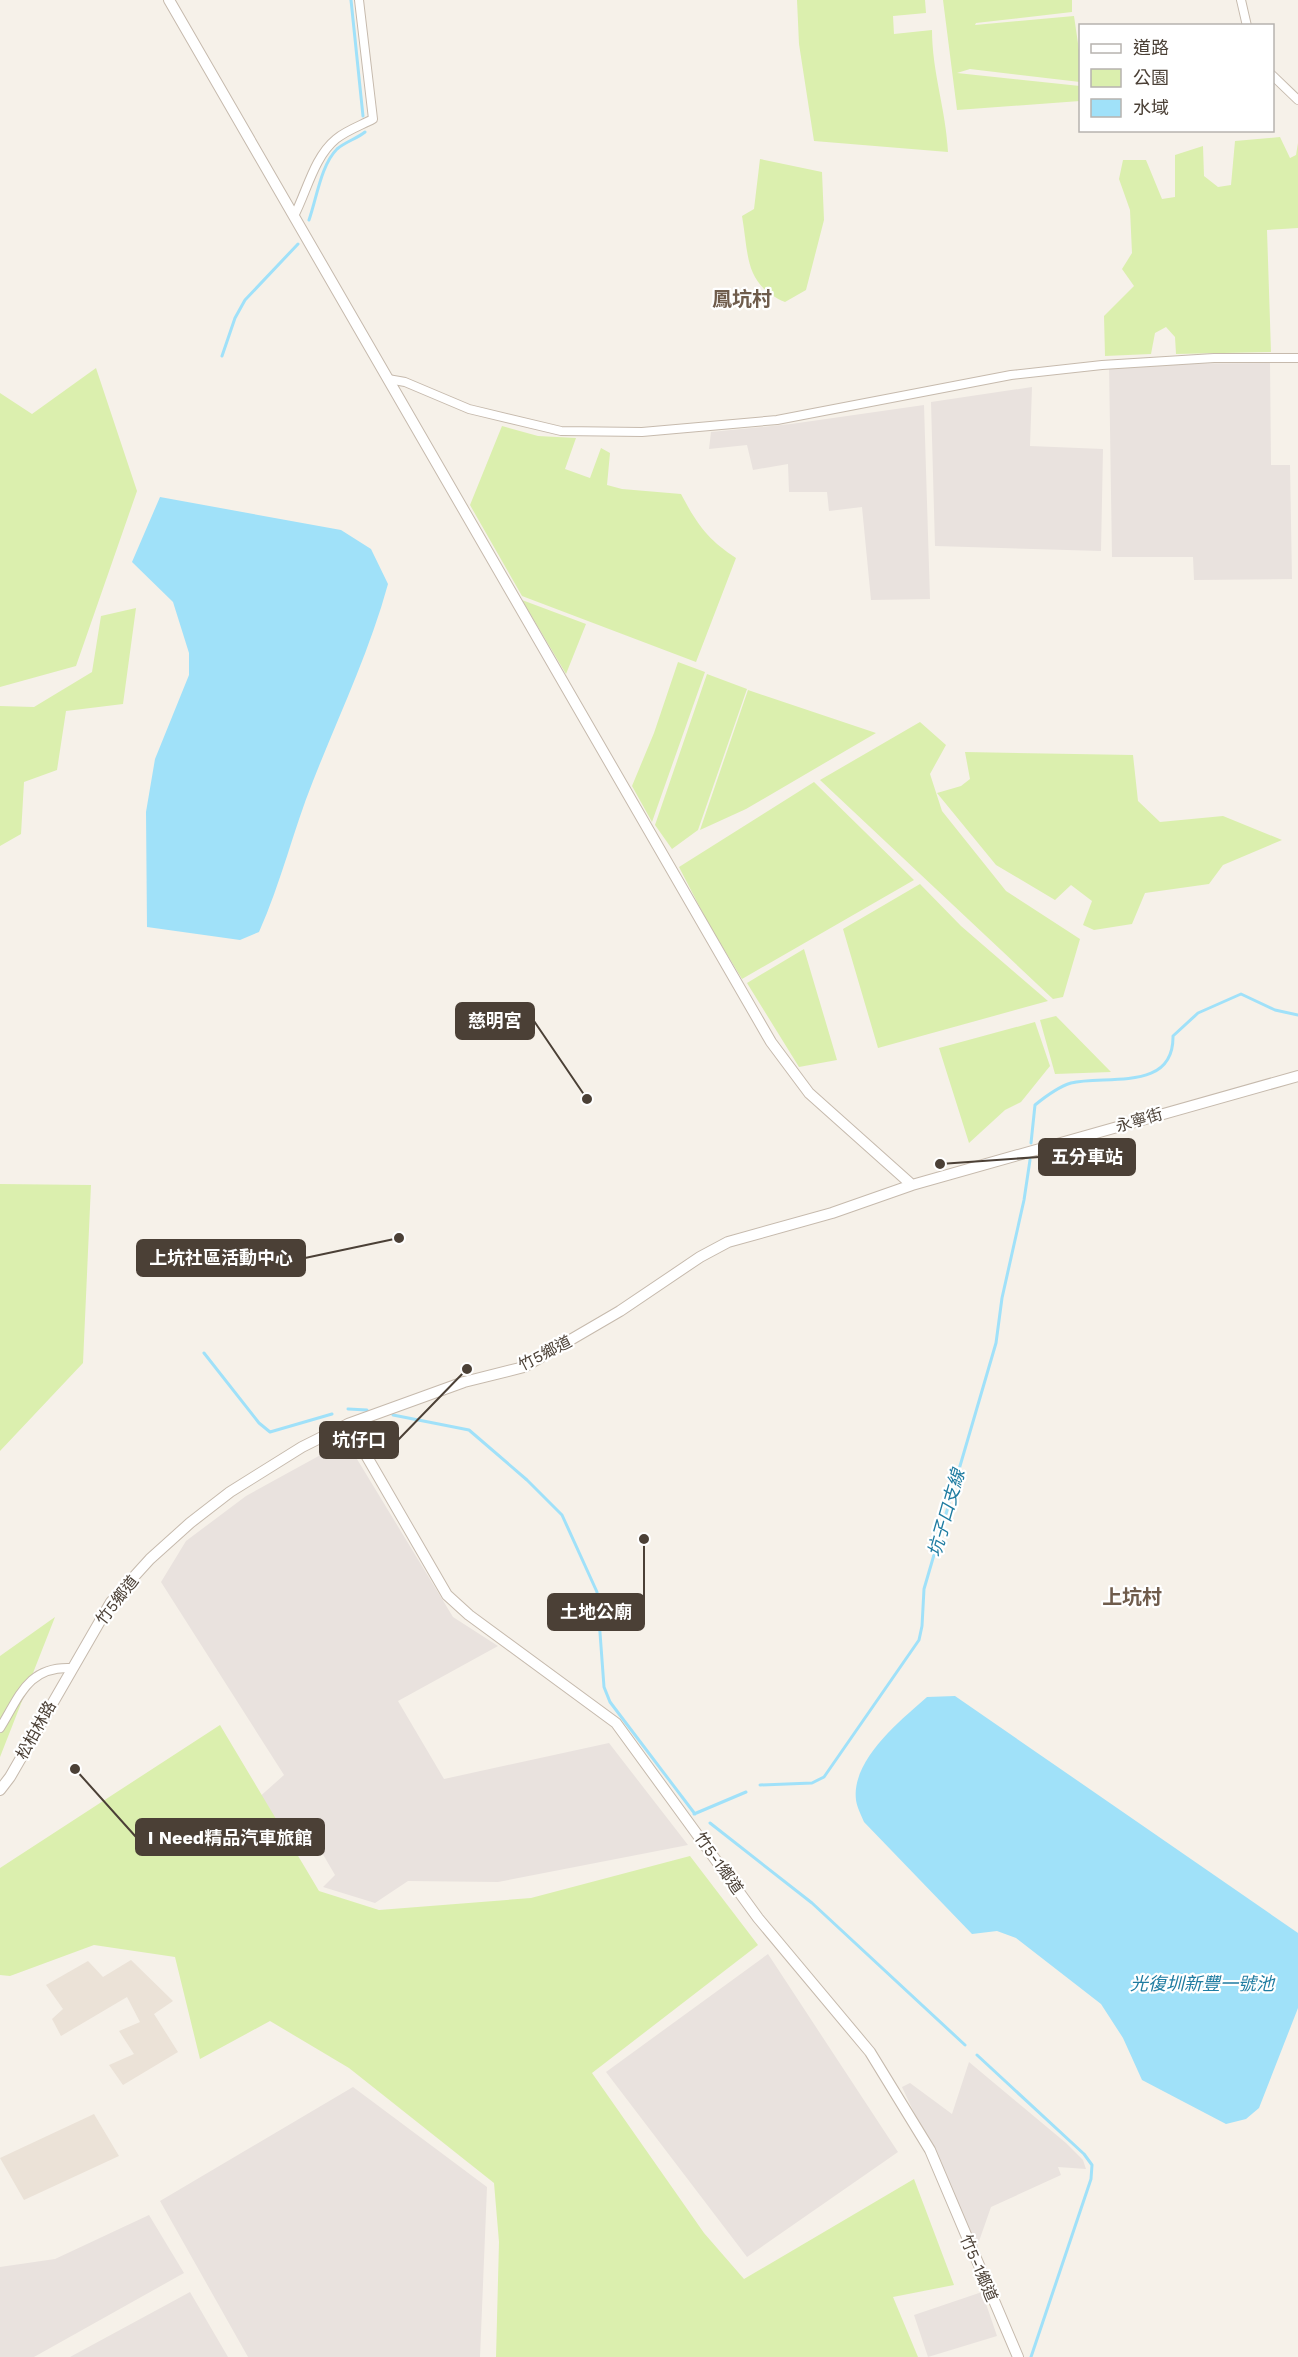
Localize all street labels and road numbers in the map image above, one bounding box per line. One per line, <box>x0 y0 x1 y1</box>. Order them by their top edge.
street label: 永寧街 <box>1113 1104 1165 1136</box>
street label: 竹5鄉道 <box>515 1332 575 1374</box>
street label: 竹5鄉道 <box>92 1572 142 1628</box>
street label: 松柏林路 <box>12 1697 60 1763</box>
street label: 竹5-1鄉道 <box>691 1828 747 1898</box>
street label: 竹5-1鄉道 <box>956 2232 1002 2304</box>

